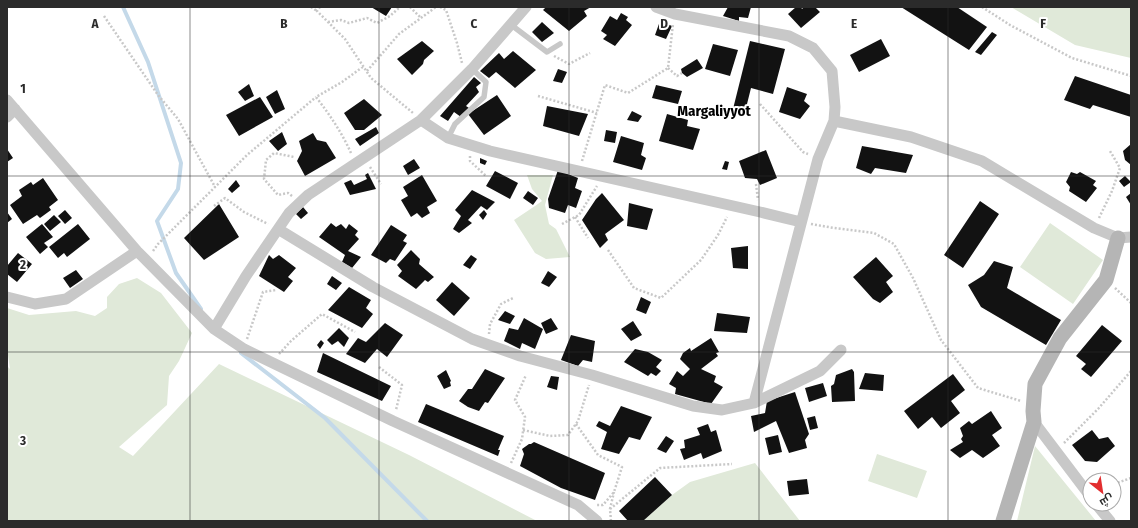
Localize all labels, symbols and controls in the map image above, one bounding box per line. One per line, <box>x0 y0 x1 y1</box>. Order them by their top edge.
text: A <box>90 16 99 31</box>
text: B <box>280 16 288 31</box>
text: C <box>471 16 478 31</box>
text: D <box>660 16 668 31</box>
text: E <box>851 16 857 31</box>
text: F <box>1040 16 1046 31</box>
text: 1 <box>20 81 26 96</box>
district label: Margaliyyot <box>677 102 751 120</box>
text: 2 <box>19 257 26 272</box>
text: 3 <box>19 433 26 448</box>
north arrow <box>1082 472 1122 512</box>
text: ش <box>1097 491 1116 509</box>

